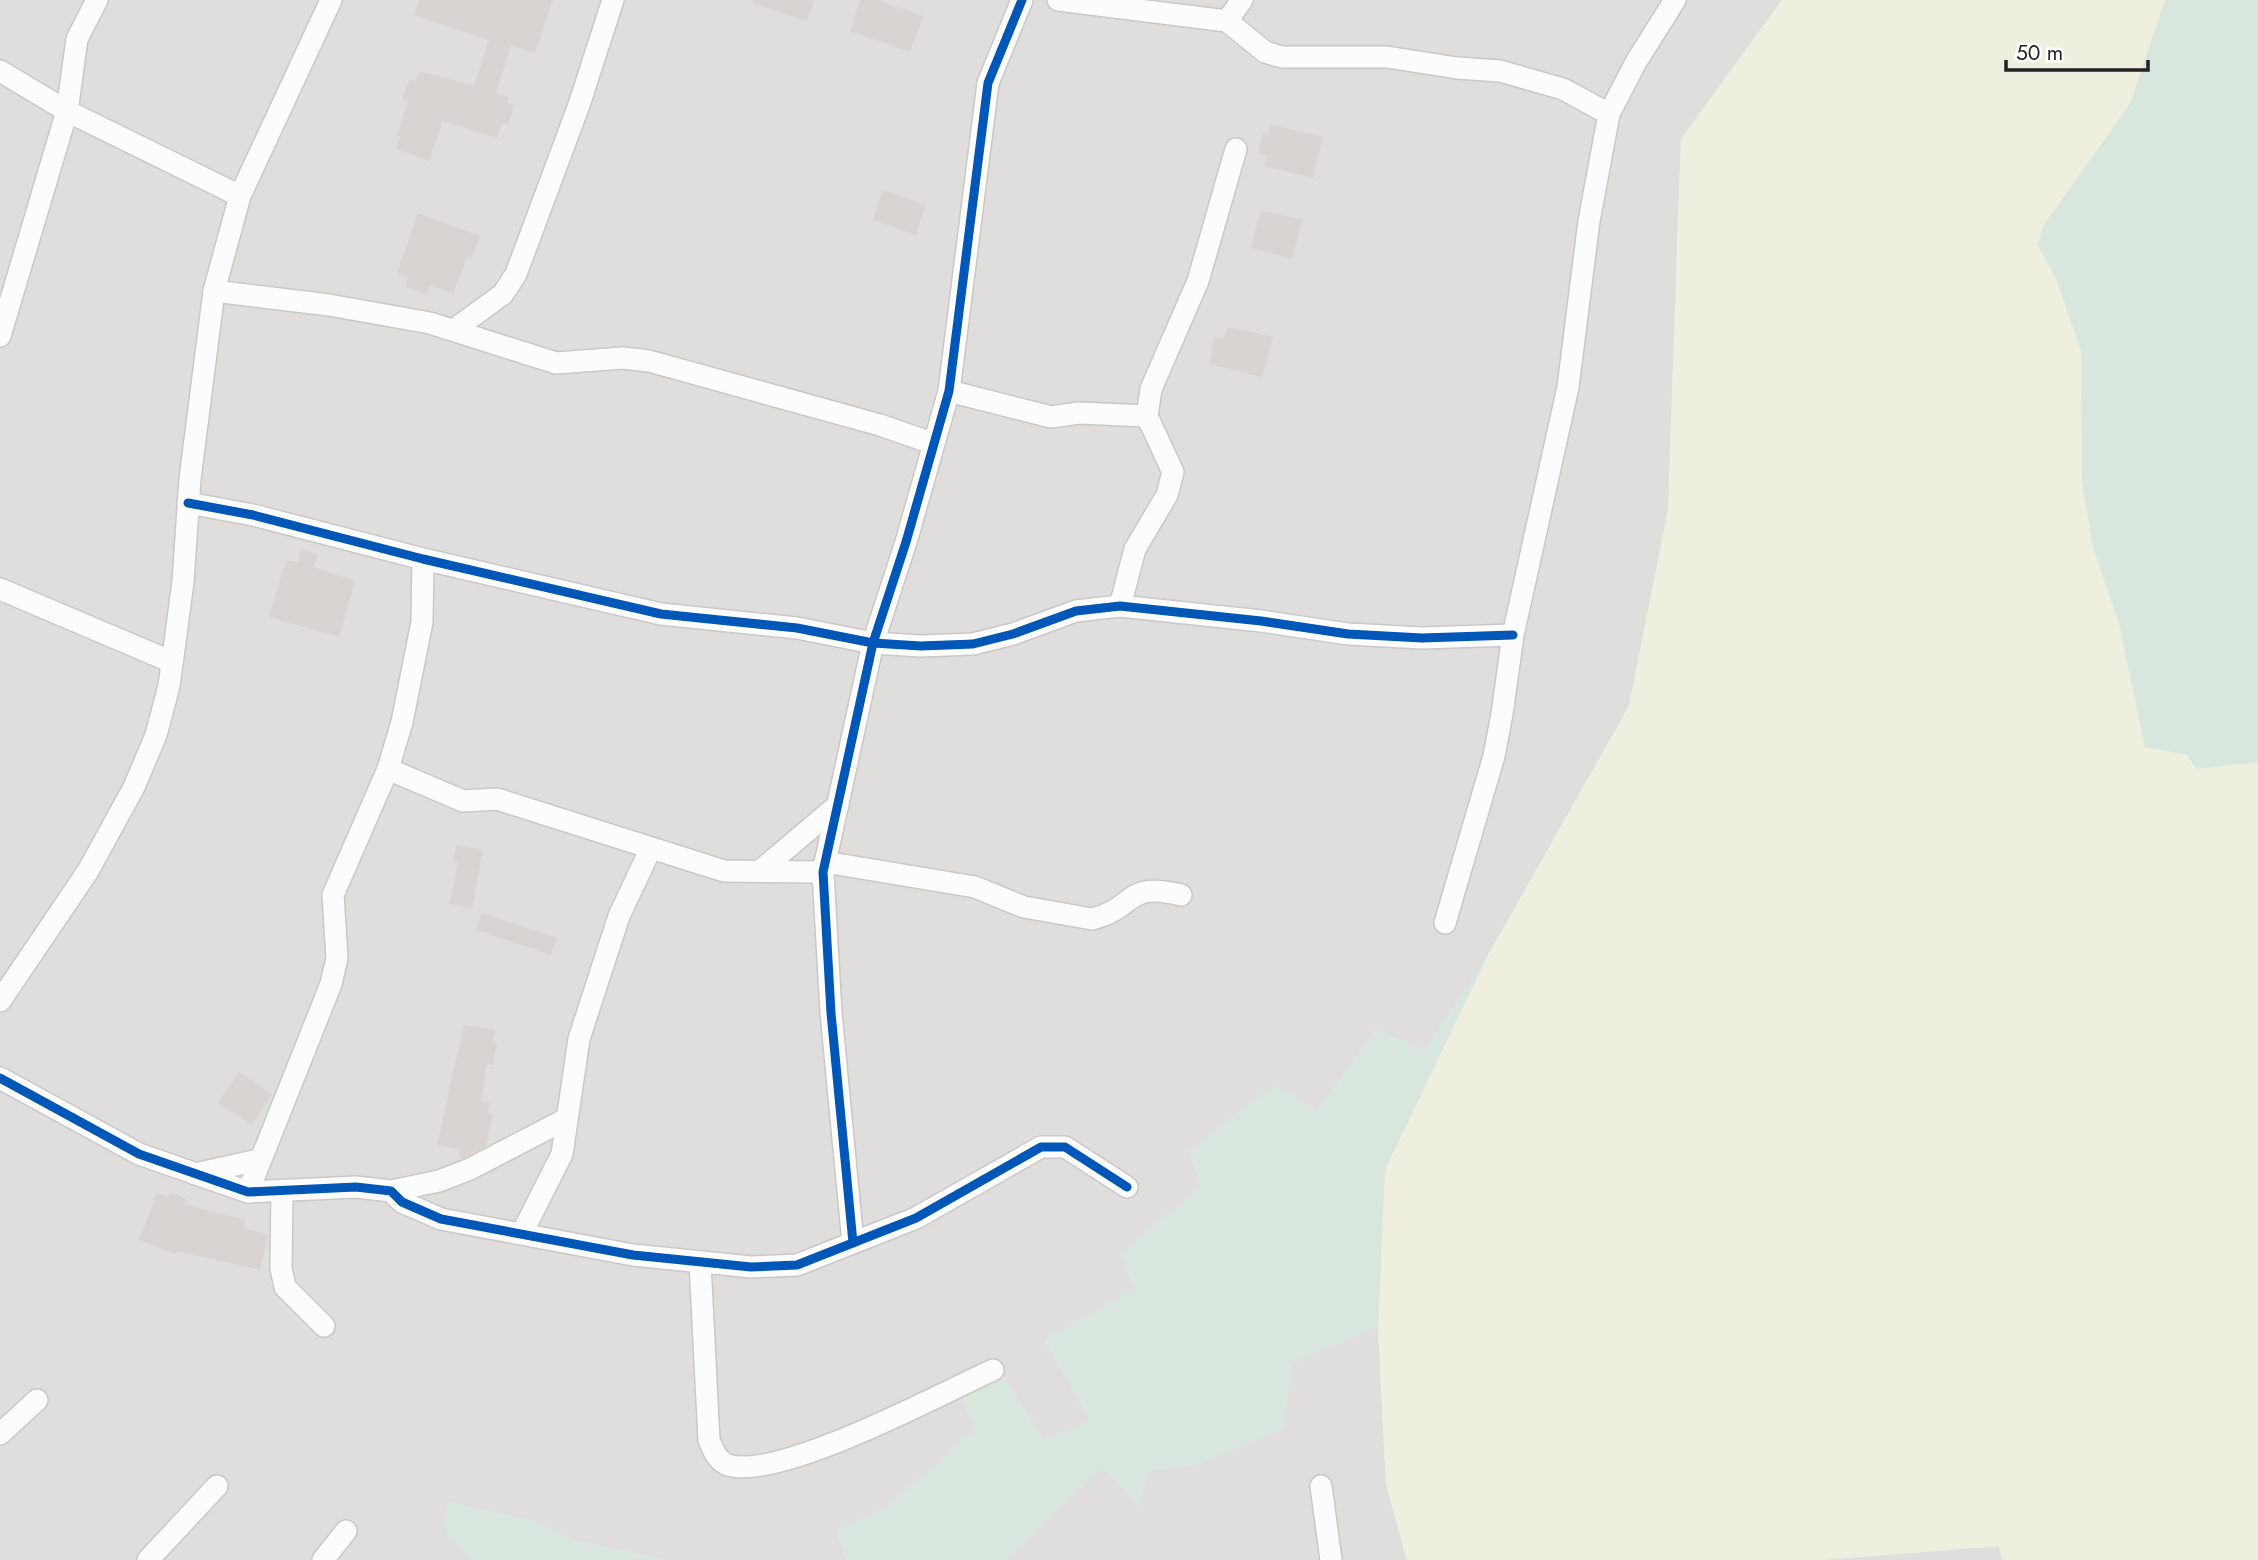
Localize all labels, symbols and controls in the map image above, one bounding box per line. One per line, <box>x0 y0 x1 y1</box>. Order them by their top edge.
scale bar <box>2006 28 2148 72</box>
text: 50 m <box>2016 38 2063 68</box>

